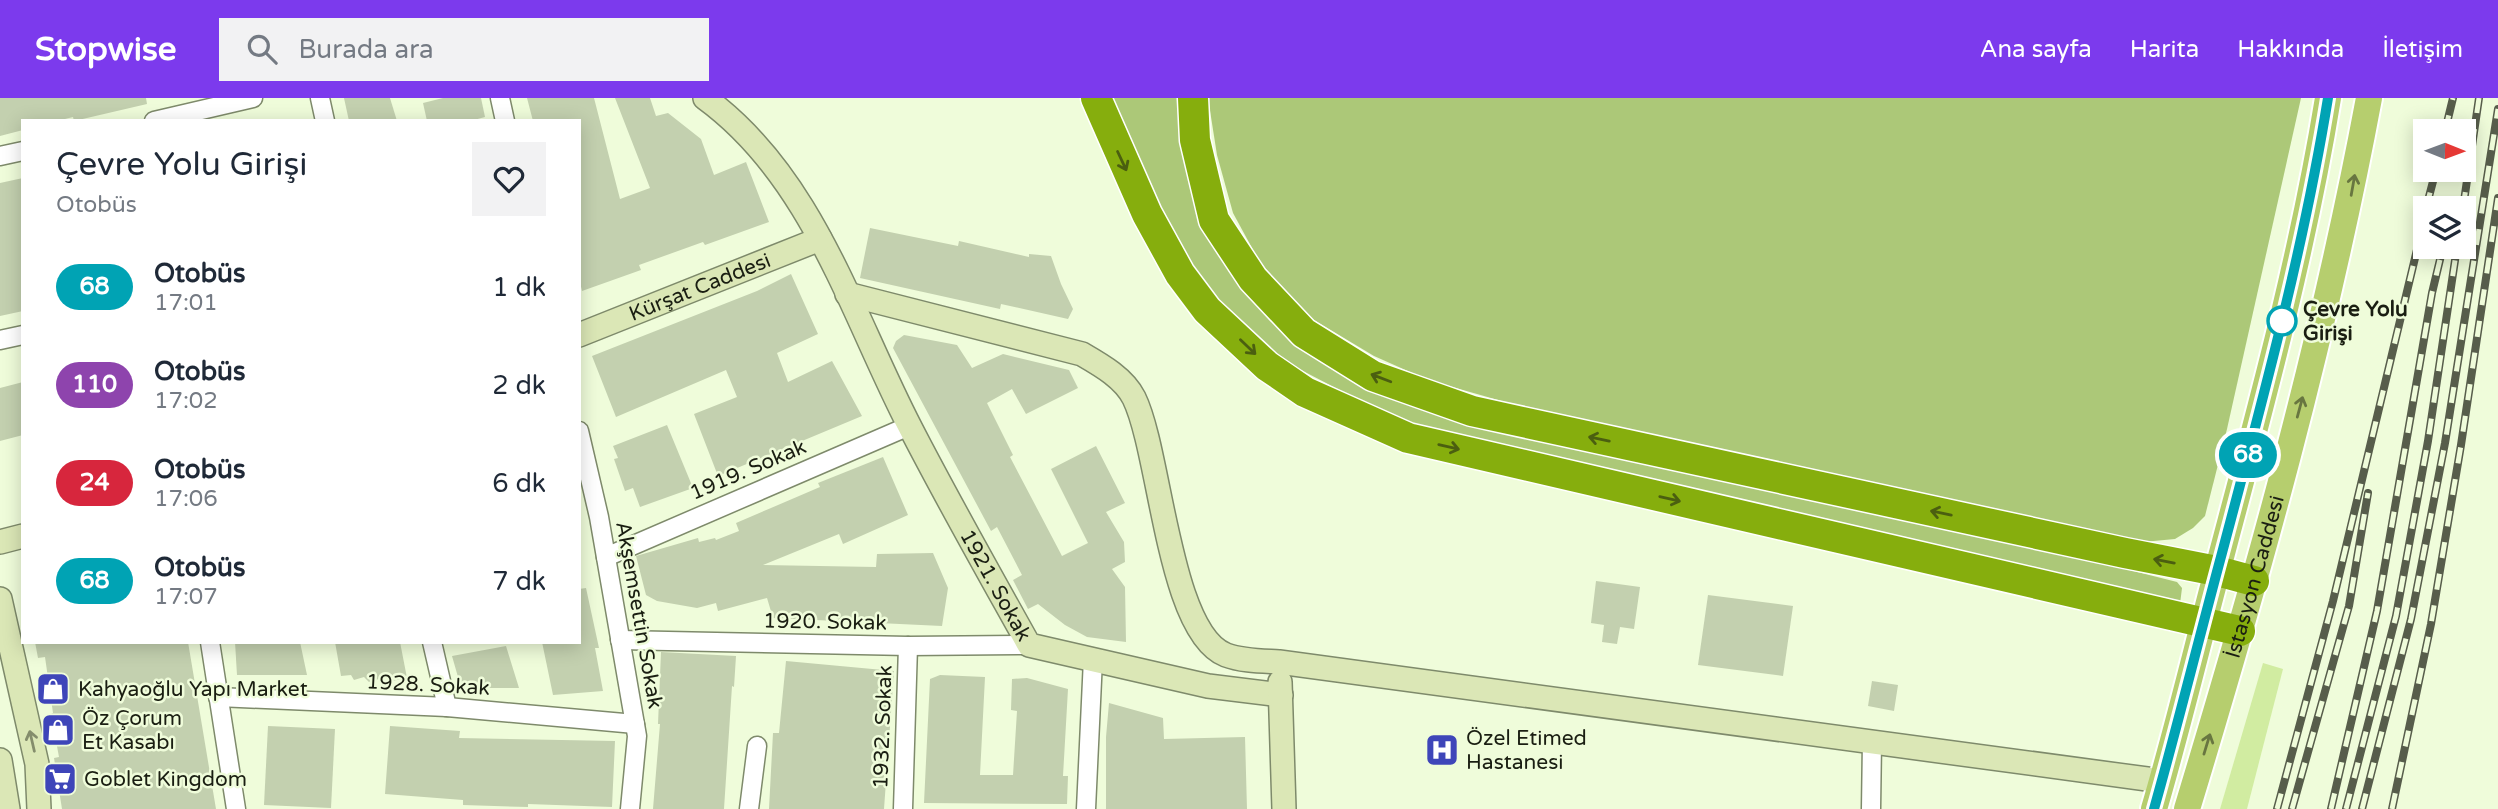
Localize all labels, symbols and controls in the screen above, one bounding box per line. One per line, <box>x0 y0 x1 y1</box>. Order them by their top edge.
search box <box>219 18 709 81</box>
text: Stopwise <box>35 30 177 69</box>
icon: search <box>243 30 281 68</box>
text: Burada ara <box>299 34 434 65</box>
text: Ana sayfa <box>1980 35 2092 64</box>
text: Harita <box>2130 35 2199 64</box>
text: Hakkında <box>2237 35 2344 64</box>
text: İletişim <box>2382 35 2463 64</box>
north arrow <box>2413 119 2476 182</box>
map controls <box>2413 119 2476 259</box>
button: heart <box>472 142 546 216</box>
text: Çevre Yolu Girişi <box>56 145 308 184</box>
one-way arrow <box>1116 150 1129 171</box>
one-way arrow <box>2346 174 2360 197</box>
text: Otobüs <box>56 191 137 219</box>
button: layers <box>2413 196 2476 259</box>
street label: Kürşat Caddesi <box>625 247 774 326</box>
text: Otobüs <box>154 258 245 289</box>
text: 68 <box>79 272 110 301</box>
text: 1 dk <box>492 272 546 303</box>
text: 17:01 <box>154 289 218 317</box>
place label: Çevre Yolu Girişi <box>2303 297 2408 346</box>
marker: Çevre Yolu Girişi <box>2267 306 2297 336</box>
one-way arrow <box>1239 339 1256 356</box>
text: Otobüs <box>154 356 245 387</box>
text: 110 <box>72 370 117 399</box>
text: 2 dk <box>492 370 546 401</box>
one-way arrow <box>1370 371 1392 384</box>
text: 17:02 <box>154 387 218 415</box>
one-way arrow <box>2294 396 2307 418</box>
one-way arrow <box>1588 431 1611 445</box>
line badge: 68 <box>2216 432 2280 478</box>
street label: 1919. Sokak <box>686 434 810 506</box>
text: 68 <box>2233 440 2263 469</box>
one-way arrow <box>1437 441 1460 454</box>
text: Otobüs <box>154 454 245 485</box>
text: 24 <box>79 468 110 497</box>
text: 6 dk <box>492 468 546 499</box>
text: 17:06 <box>154 485 218 513</box>
one-way arrow <box>1658 493 1681 506</box>
street label: İstasyon Caddesi <box>2220 493 2289 661</box>
one-way arrow <box>1931 506 1953 519</box>
street label: Akşemsettin Sokak <box>610 519 668 711</box>
street label: 1921. Sokak <box>955 525 1037 646</box>
text: Otobüs <box>154 552 245 583</box>
one-way arrow <box>2153 553 2176 567</box>
text: 68 <box>79 566 110 595</box>
text: 7 dk <box>492 566 546 597</box>
text: 17:07 <box>154 583 218 611</box>
street label: 1920. Sokak <box>763 608 887 636</box>
street label: 1932. Sokak <box>868 665 898 789</box>
street label: 1928. Sokak <box>366 669 490 701</box>
shop icon: Kahyaoğlu Yapı Market <box>34 670 72 708</box>
place label: Kahyaoğlu Yapı Market <box>78 677 308 702</box>
place label: Öz Çorum Et Kasabı <box>82 706 182 755</box>
shop icon: Öz Çorum Et Kasabı <box>39 711 77 749</box>
place label: Özel Etimed Hastanesi <box>1466 726 1587 775</box>
one-way arrow <box>25 730 38 753</box>
hospital icon: Özel Etimed Hastanesi <box>1423 731 1461 769</box>
one-way arrow <box>2201 733 2214 755</box>
supermarket icon: Goblet Kingdom <box>41 760 79 798</box>
place label: Goblet Kingdom <box>84 767 247 792</box>

